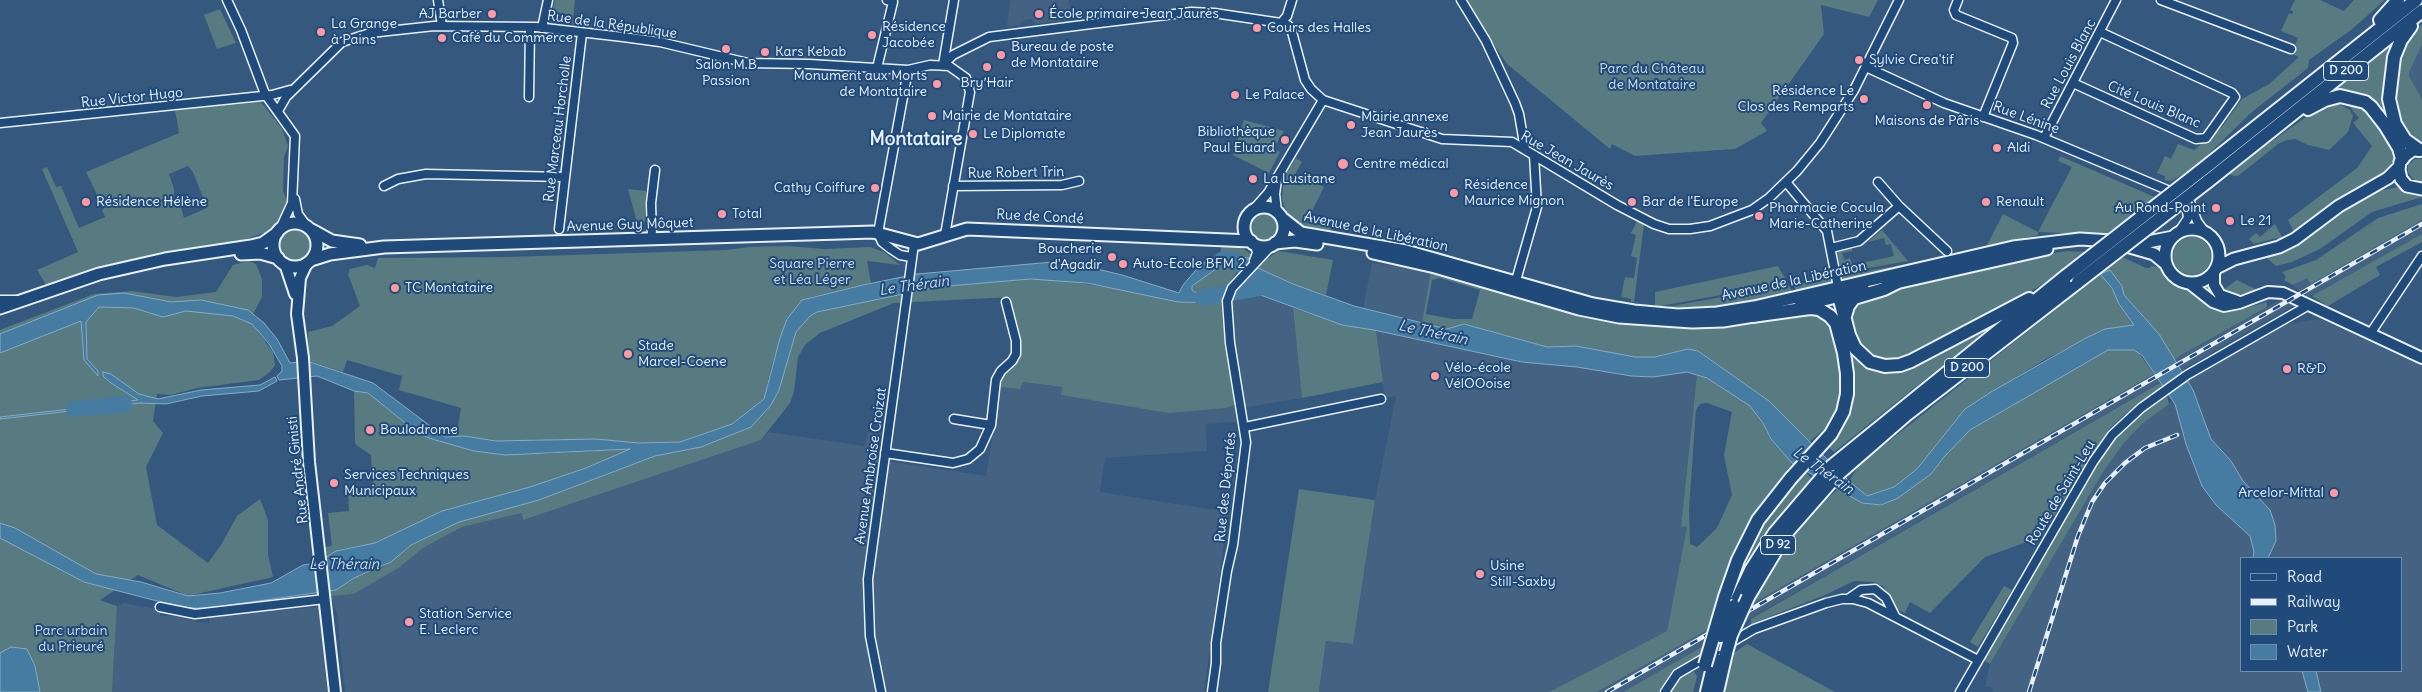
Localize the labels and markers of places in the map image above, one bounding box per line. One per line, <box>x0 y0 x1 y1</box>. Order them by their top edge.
place label: AJ Barber <box>419 6 482 22</box>
place label: École primaire Jean Jaurès <box>1049 6 1219 22</box>
marker: AJ Barber <box>486 8 498 20</box>
marker: École primaire Jean Jaurès <box>1033 8 1045 20</box>
place label: La Grange à Pains <box>331 16 397 48</box>
place label: Résidence Jacobée <box>882 19 946 52</box>
place label: Cours des Halles <box>1267 20 1371 36</box>
marker: Cours des Halles <box>1251 22 1263 34</box>
marker: La Grange à Pains <box>315 26 327 38</box>
marker: Résidence Jacobée <box>866 29 878 41</box>
place label: Café du Commerce <box>452 30 573 46</box>
marker: Café du Commerce <box>436 32 448 44</box>
place label: Bureau de poste de Montataire <box>1011 39 1114 72</box>
marker: Salon M.B Passion <box>720 43 732 55</box>
place label: Kars Kebab <box>775 44 846 60</box>
marker: Kars Kebab <box>759 46 771 58</box>
marker: Bureau de poste de Montataire <box>995 49 1007 61</box>
place label: Sylvie Crea'tif <box>1869 52 1954 68</box>
marker: Sylvie Crea'tif <box>1853 54 1865 66</box>
place label: Salon M.B Passion <box>695 57 757 90</box>
marker: Bry’Hair <box>981 61 993 73</box>
place label: Monument aux Morts de Montataire <box>794 68 927 100</box>
place label: Bry’Hair <box>961 75 1013 91</box>
marker: Monument aux Morts de Montataire <box>931 78 943 90</box>
place label: Résidence Le Clos des Remparts <box>1737 83 1854 115</box>
place label: Le Palace <box>1245 87 1305 103</box>
marker: Le Palace <box>1229 89 1241 101</box>
marker: Résidence Le Clos des Remparts <box>1858 93 1870 105</box>
marker: Maisons de Pâris <box>1921 99 1933 111</box>
place label: Mairie de Montataire <box>942 108 1072 124</box>
place label: Mairie annexe Jean Jaurès <box>1361 109 1449 142</box>
marker: Mairie de Montataire <box>926 110 938 122</box>
place label: Maisons de Pâris <box>1875 113 1979 129</box>
marker: Mairie annexe Jean Jaurès <box>1345 119 1357 131</box>
place label: Bibliothèque Paul Eluard <box>1197 124 1275 156</box>
place label: Le Diplomate <box>983 126 1065 142</box>
marker: Le Diplomate <box>967 128 979 140</box>
marker: Bibliothèque Paul Eluard <box>1279 134 1291 146</box>
place label: Aldi <box>2007 140 2030 156</box>
marker: Aldi <box>1991 142 2003 154</box>
place label: Centre médical <box>1354 156 1449 172</box>
marker: Centre médical <box>1336 157 1350 171</box>
place label: La Lusitane <box>1263 171 1335 187</box>
marker: La Lusitane <box>1247 173 1259 185</box>
place label: Résidence Maurice Mignon <box>1464 177 1564 210</box>
place label: Cathy Coiffure <box>774 180 865 196</box>
marker: Cathy Coiffure <box>869 182 881 194</box>
marker: Résidence Maurice Mignon <box>1448 187 1460 199</box>
place label: Résidence Hélène <box>96 194 207 210</box>
place label: Bar de l'Europe <box>1642 194 1738 210</box>
place label: Renault <box>1996 194 2044 210</box>
marker: Résidence Hélène <box>80 196 92 208</box>
marker: Bar de l'Europe <box>1626 196 1638 208</box>
marker: Renault <box>1980 196 1992 208</box>
place label: Pharmacie Cocula Marie-Catherine <box>1769 200 1884 232</box>
place label: Au Rond-Point <box>2115 200 2206 216</box>
marker: Au Rond-Point <box>2210 202 2222 214</box>
place label: Total <box>732 206 762 222</box>
marker: Total <box>716 208 728 220</box>
marker: Pharmacie Cocula Marie-Catherine <box>1753 210 1765 222</box>
place label: Le 21 <box>2240 213 2271 229</box>
marker: Le 21 <box>2224 215 2236 227</box>
place label: Boucherie d'Agadir <box>1038 241 1102 274</box>
marker: Boucherie d'Agadir <box>1106 251 1118 263</box>
place label: Auto-Ecole BFM 2 <box>1133 256 1245 272</box>
marker: Auto-Ecole BFM 2 <box>1117 258 1129 270</box>
place label: TC Montataire <box>405 280 493 296</box>
marker: TC Montataire <box>389 282 401 294</box>
place label: Stade Marcel-Coene <box>638 338 727 371</box>
marker: Stade Marcel-Coene <box>622 348 634 360</box>
place label: Vélo-école VélOOoise <box>1445 360 1511 392</box>
place label: R&D <box>2297 361 2327 377</box>
marker: R&D <box>2281 363 2293 375</box>
marker: Vélo-école VélOOoise <box>1429 370 1441 382</box>
place label: Boulodrome <box>380 422 458 438</box>
marker: Boulodrome <box>364 424 376 436</box>
place label: Services Techniques Municipaux <box>344 467 469 500</box>
marker: Services Techniques Municipaux <box>328 477 340 489</box>
place label: Arcelor-Mittal <box>2238 485 2324 501</box>
marker: Arcelor-Mittal <box>2328 487 2340 499</box>
place label: Usine Still-Saxby <box>1490 558 1556 590</box>
marker: Usine Still-Saxby <box>1474 568 1486 580</box>
place label: Station Service E. Leclerc <box>419 606 512 638</box>
marker: Station Service E. Leclerc <box>403 616 415 628</box>

